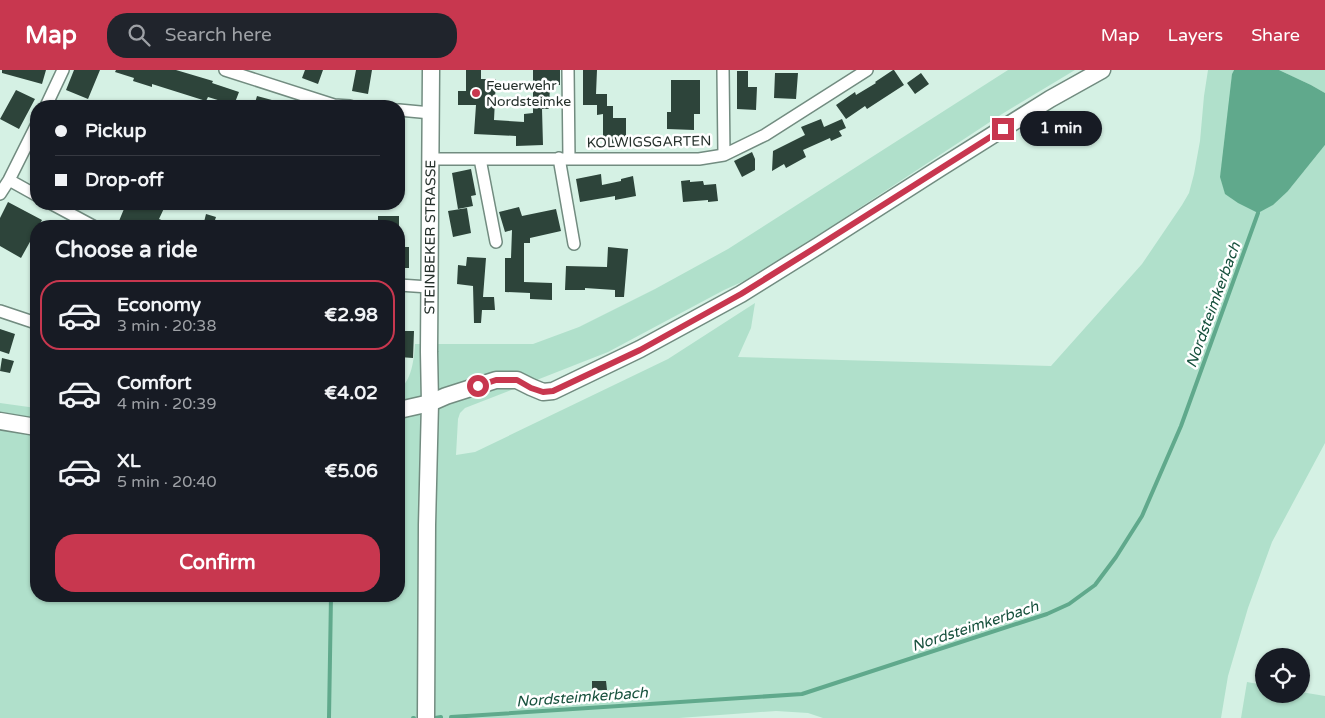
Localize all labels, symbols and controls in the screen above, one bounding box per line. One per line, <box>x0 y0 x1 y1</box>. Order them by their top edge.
search box <box>107 13 457 58</box>
text: Map <box>25 21 77 50</box>
icon: search <box>125 21 153 49</box>
text: Search here <box>165 24 272 46</box>
text: Map <box>1101 24 1140 46</box>
text: Layers <box>1168 24 1223 46</box>
text: Share <box>1251 24 1300 46</box>
place label: Feuerwehr Nordsteimke <box>486 77 571 110</box>
marker: Feuerwehr Nordsteimke <box>470 87 482 99</box>
callout: 1 min <box>1020 112 1103 146</box>
route end <box>992 118 1014 140</box>
text: 1 min <box>1040 118 1082 138</box>
text: Pickup <box>85 120 146 142</box>
street label: KOLWIGSGARTEN <box>586 132 712 152</box>
street label: STEINBEKER STRASSE <box>421 160 439 314</box>
text: Drop-off <box>85 169 164 191</box>
text: Choose a ride <box>55 237 198 263</box>
water label: Nordsteimkerbach <box>1182 239 1244 370</box>
icon: car <box>57 293 102 338</box>
text: Economy <box>117 294 201 316</box>
text: €2.98 <box>324 304 378 326</box>
text: 3 min · 20:38 <box>117 316 216 336</box>
icon: car <box>57 371 102 416</box>
text: Comfort <box>117 372 191 394</box>
route start <box>467 375 489 397</box>
text: €4.02 <box>324 382 378 404</box>
text: 4 min · 20:39 <box>117 394 216 414</box>
icon: car <box>57 449 102 494</box>
text: XL <box>117 450 141 472</box>
text: €5.06 <box>324 460 378 482</box>
text: 5 min · 20:40 <box>117 472 216 492</box>
button: Confirm <box>55 534 380 592</box>
water label: Nordsteimkerbach <box>909 597 1041 655</box>
map controls <box>1255 648 1310 703</box>
button: locate <box>1255 648 1310 703</box>
water label: Nordsteimkerbach <box>516 683 649 711</box>

